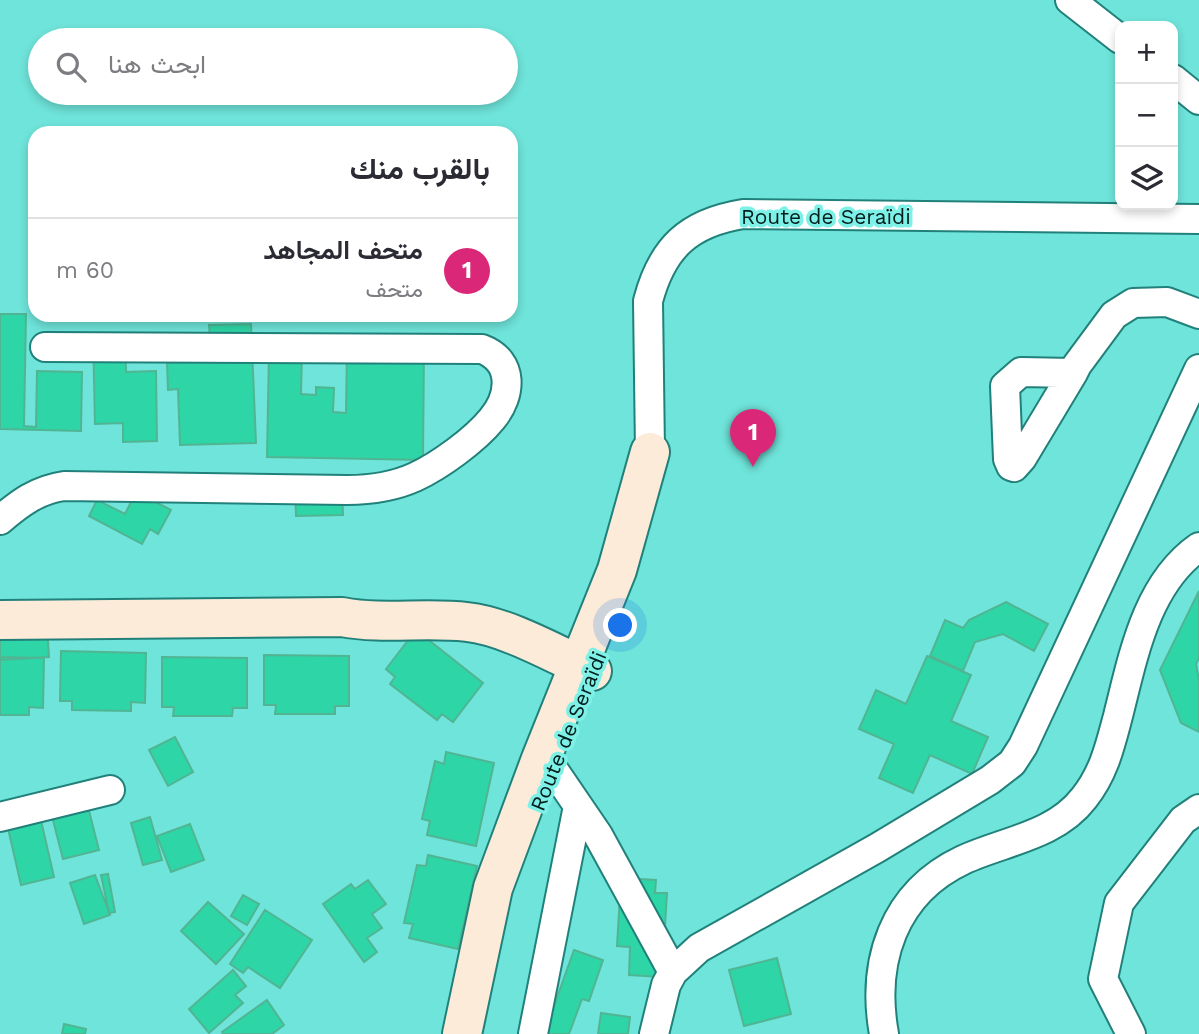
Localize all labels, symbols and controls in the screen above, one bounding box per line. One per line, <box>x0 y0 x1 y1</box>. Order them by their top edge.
map controls <box>1115 21 1178 210</box>
button: + <box>1115 21 1178 84</box>
search box <box>28 28 518 105</box>
icon: search <box>52 48 90 86</box>
text: ابحث هنا <box>108 49 206 79</box>
button: − <box>1115 84 1178 147</box>
button: layers <box>1115 147 1178 210</box>
text: بالقرب منك <box>350 151 490 186</box>
street label: Route de Seraïdi <box>741 204 911 229</box>
text: متحف المجاهد <box>263 235 423 265</box>
text: 60 m <box>56 257 114 284</box>
text: 1 <box>462 257 472 284</box>
text: متحف <box>365 276 423 303</box>
pin: 1 <box>730 409 776 467</box>
your location <box>603 608 637 642</box>
street label: Route de Seraïdi <box>525 648 611 814</box>

